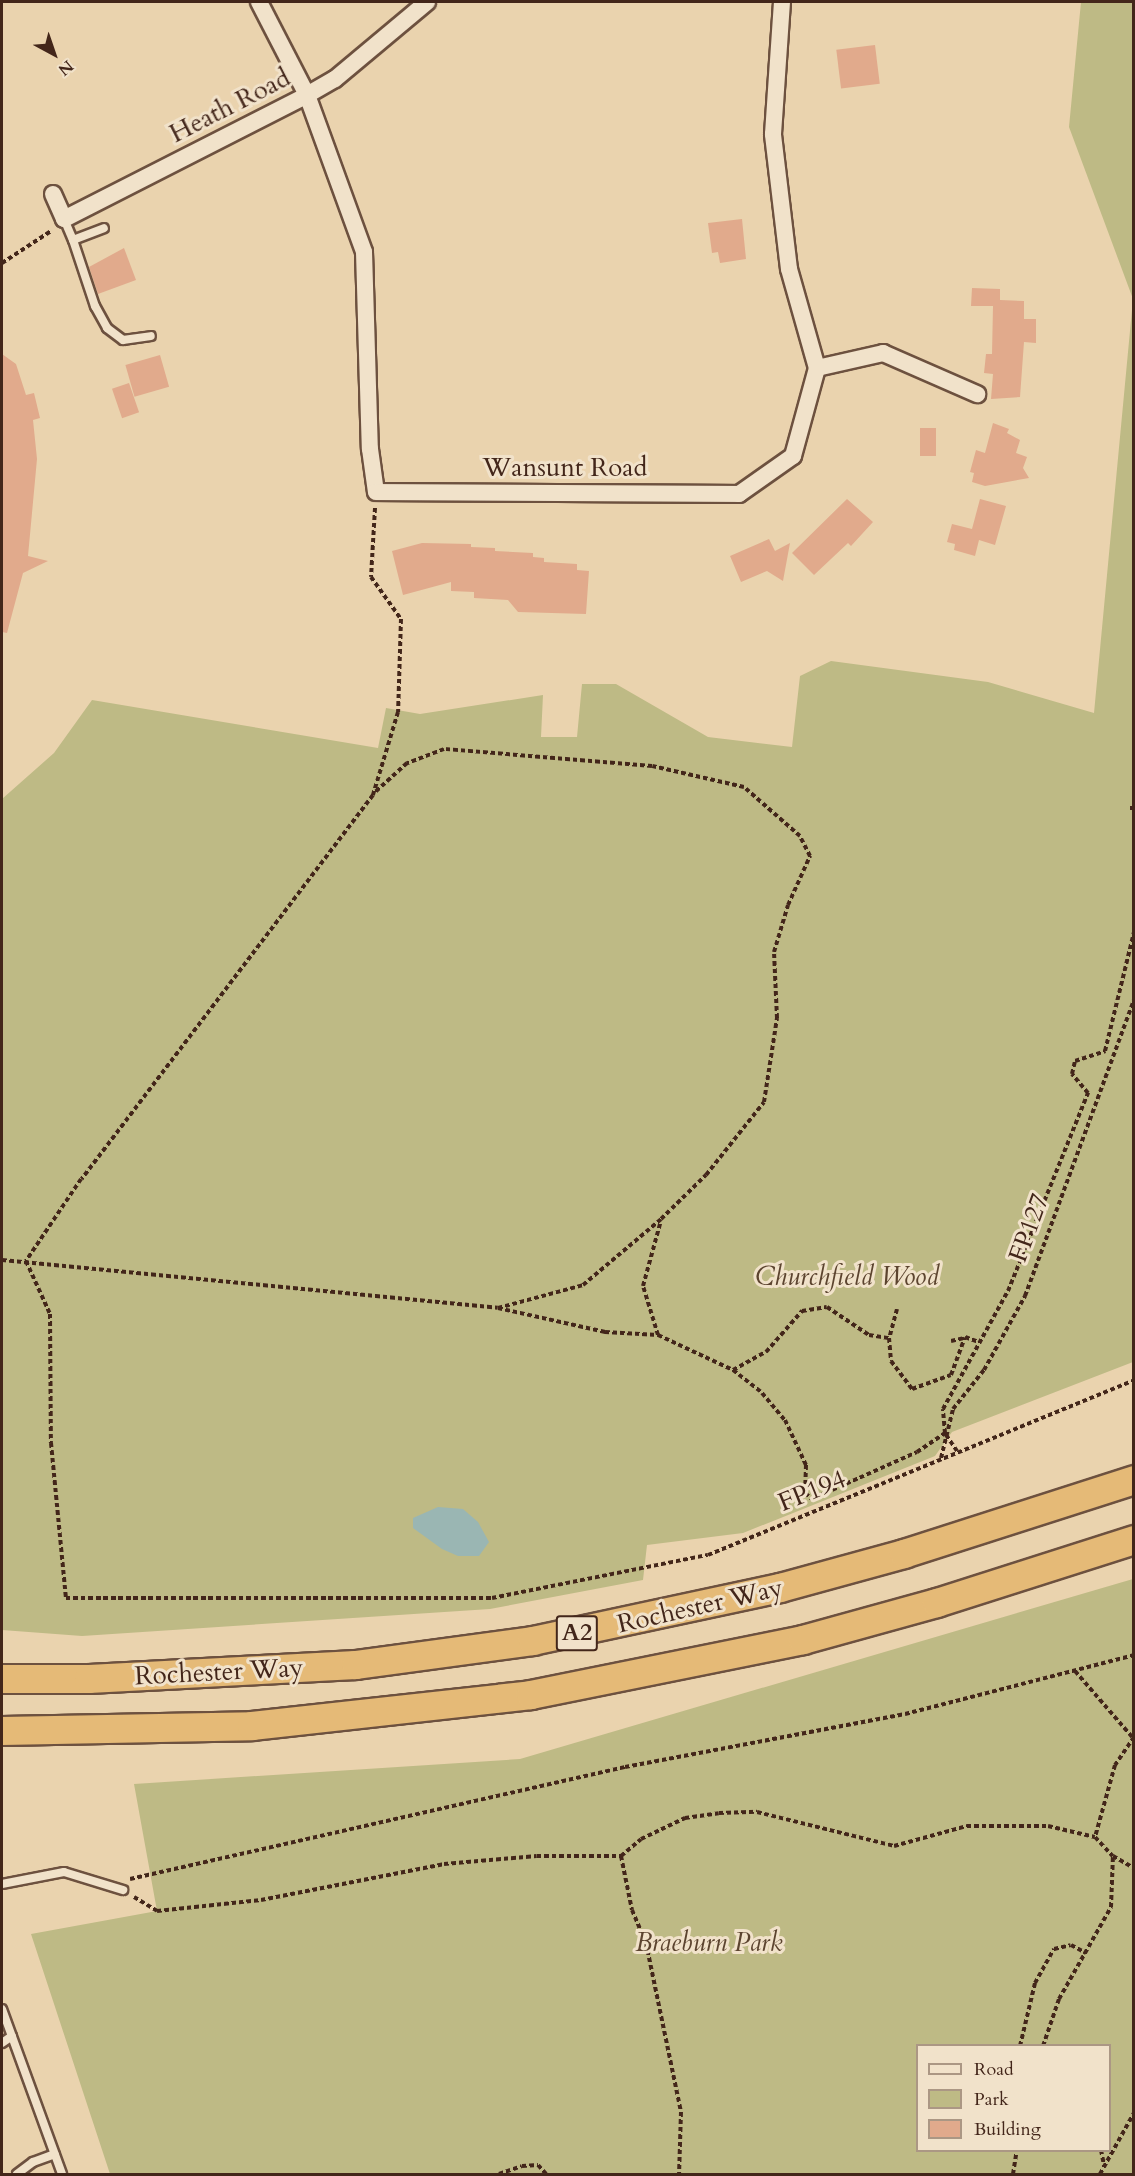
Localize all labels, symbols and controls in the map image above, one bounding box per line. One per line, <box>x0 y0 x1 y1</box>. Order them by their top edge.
north arrow <box>24 24 84 84</box>
text: N <box>53 55 78 81</box>
street label: Heath Road <box>164 62 296 150</box>
street label: Wansunt Road <box>483 452 647 484</box>
street label: FP127 <box>1002 1190 1056 1266</box>
park label: Churchfield Wood <box>755 1261 939 1293</box>
street label: FP194 <box>774 1463 850 1519</box>
street label: Rochester Way <box>614 1572 786 1640</box>
road number: A2 <box>554 1612 600 1654</box>
street label: Rochester Way <box>134 1652 304 1692</box>
park label: Braeburn Park <box>635 1927 783 1959</box>
legend <box>916 2044 1111 2152</box>
text: Road <box>974 2057 1014 2082</box>
text: Park <box>974 2087 1009 2112</box>
text: Building <box>974 2117 1041 2142</box>

